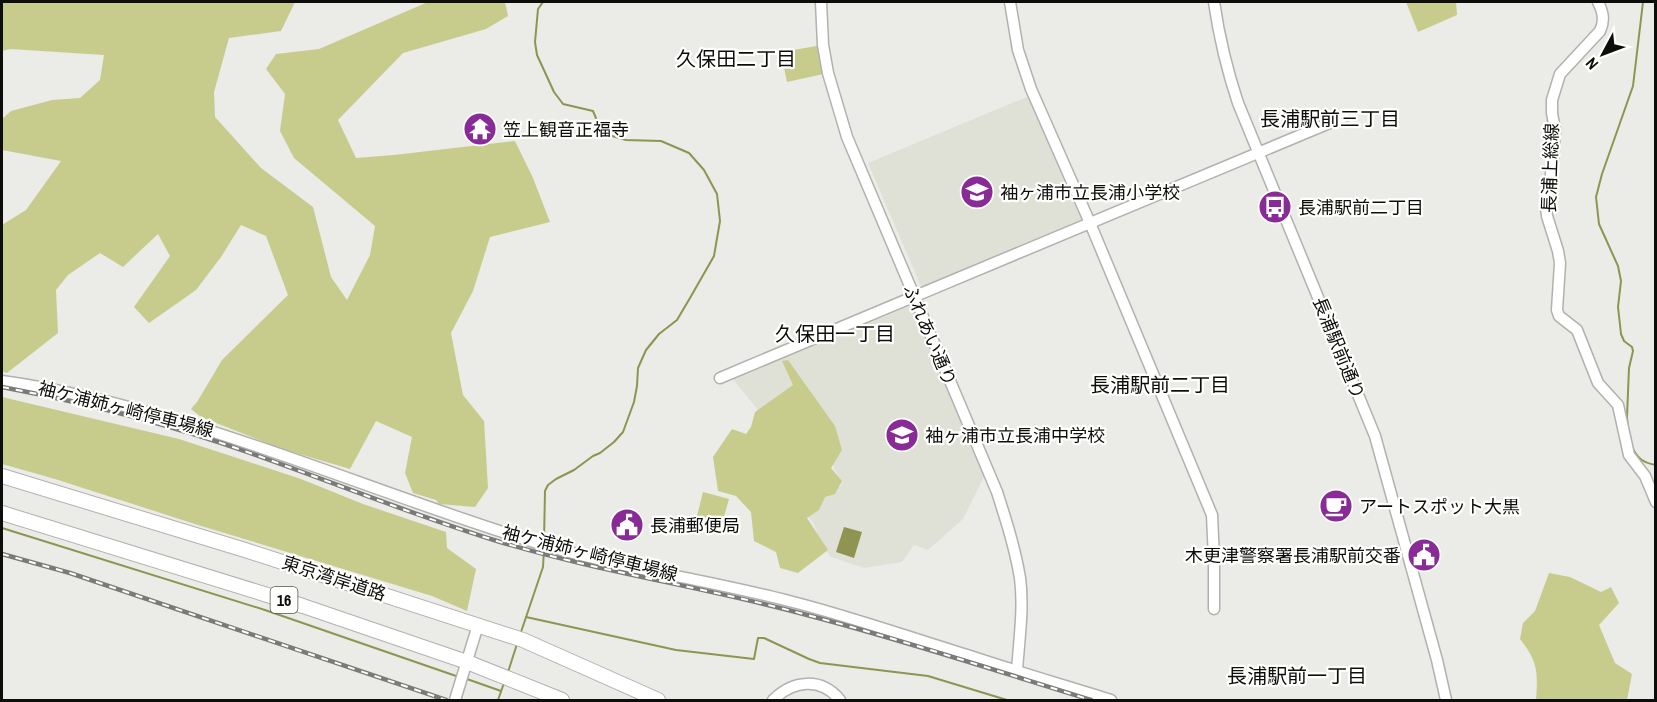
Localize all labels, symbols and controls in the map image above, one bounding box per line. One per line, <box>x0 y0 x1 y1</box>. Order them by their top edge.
north arrow <box>1573 24 1633 84</box>
district label: 久保田二丁目 <box>676 45 796 72</box>
text: N <box>1580 53 1603 75</box>
district label: 長浦駅前三丁目 <box>1260 105 1400 132</box>
temple icon: 笠上観音正福寺 <box>462 111 498 147</box>
place label: 笠上観音正福寺 <box>503 117 629 142</box>
street label: 長浦上総線 <box>1536 123 1564 213</box>
school or university icon: 袖ヶ浦市立長浦小学校 <box>959 174 995 210</box>
place label: 袖ヶ浦市立長浦小学校 <box>1000 180 1180 205</box>
bus stop icon: 長浦駅前二丁目 <box>1257 189 1293 225</box>
place label: 長浦駅前二丁目 <box>1298 195 1424 220</box>
street label: ふれあい通り <box>897 280 963 390</box>
street label: 長浦駅前通り <box>1307 293 1371 403</box>
district label: 久保田一丁目 <box>775 320 895 347</box>
district label: 長浦駅前二丁目 <box>1090 371 1230 398</box>
street label: 袖ケ浦姉ヶ崎停車場線 <box>36 375 216 443</box>
school or university icon: 袖ヶ浦市立長浦中学校 <box>884 417 920 453</box>
place label: 袖ヶ浦市立長浦中学校 <box>925 423 1105 448</box>
cafe icon: アートスポット大黒 <box>1318 488 1354 524</box>
place label: アートスポット大黒 <box>1359 494 1520 519</box>
public building icon: 長浦郵便局 <box>609 507 645 543</box>
place label: 長浦郵便局 <box>650 513 740 538</box>
street label: 袖ケ浦姉ヶ崎停車場線 <box>500 519 680 587</box>
public building icon: 木更津警察署長浦駅前交番 <box>1406 537 1442 573</box>
place label: 木更津警察署長浦駅前交番 <box>1185 543 1401 568</box>
street label: 東京湾岸道路 <box>279 549 389 607</box>
road number: 16 <box>270 587 298 613</box>
district label: 長浦駅前一丁目 <box>1227 662 1367 689</box>

